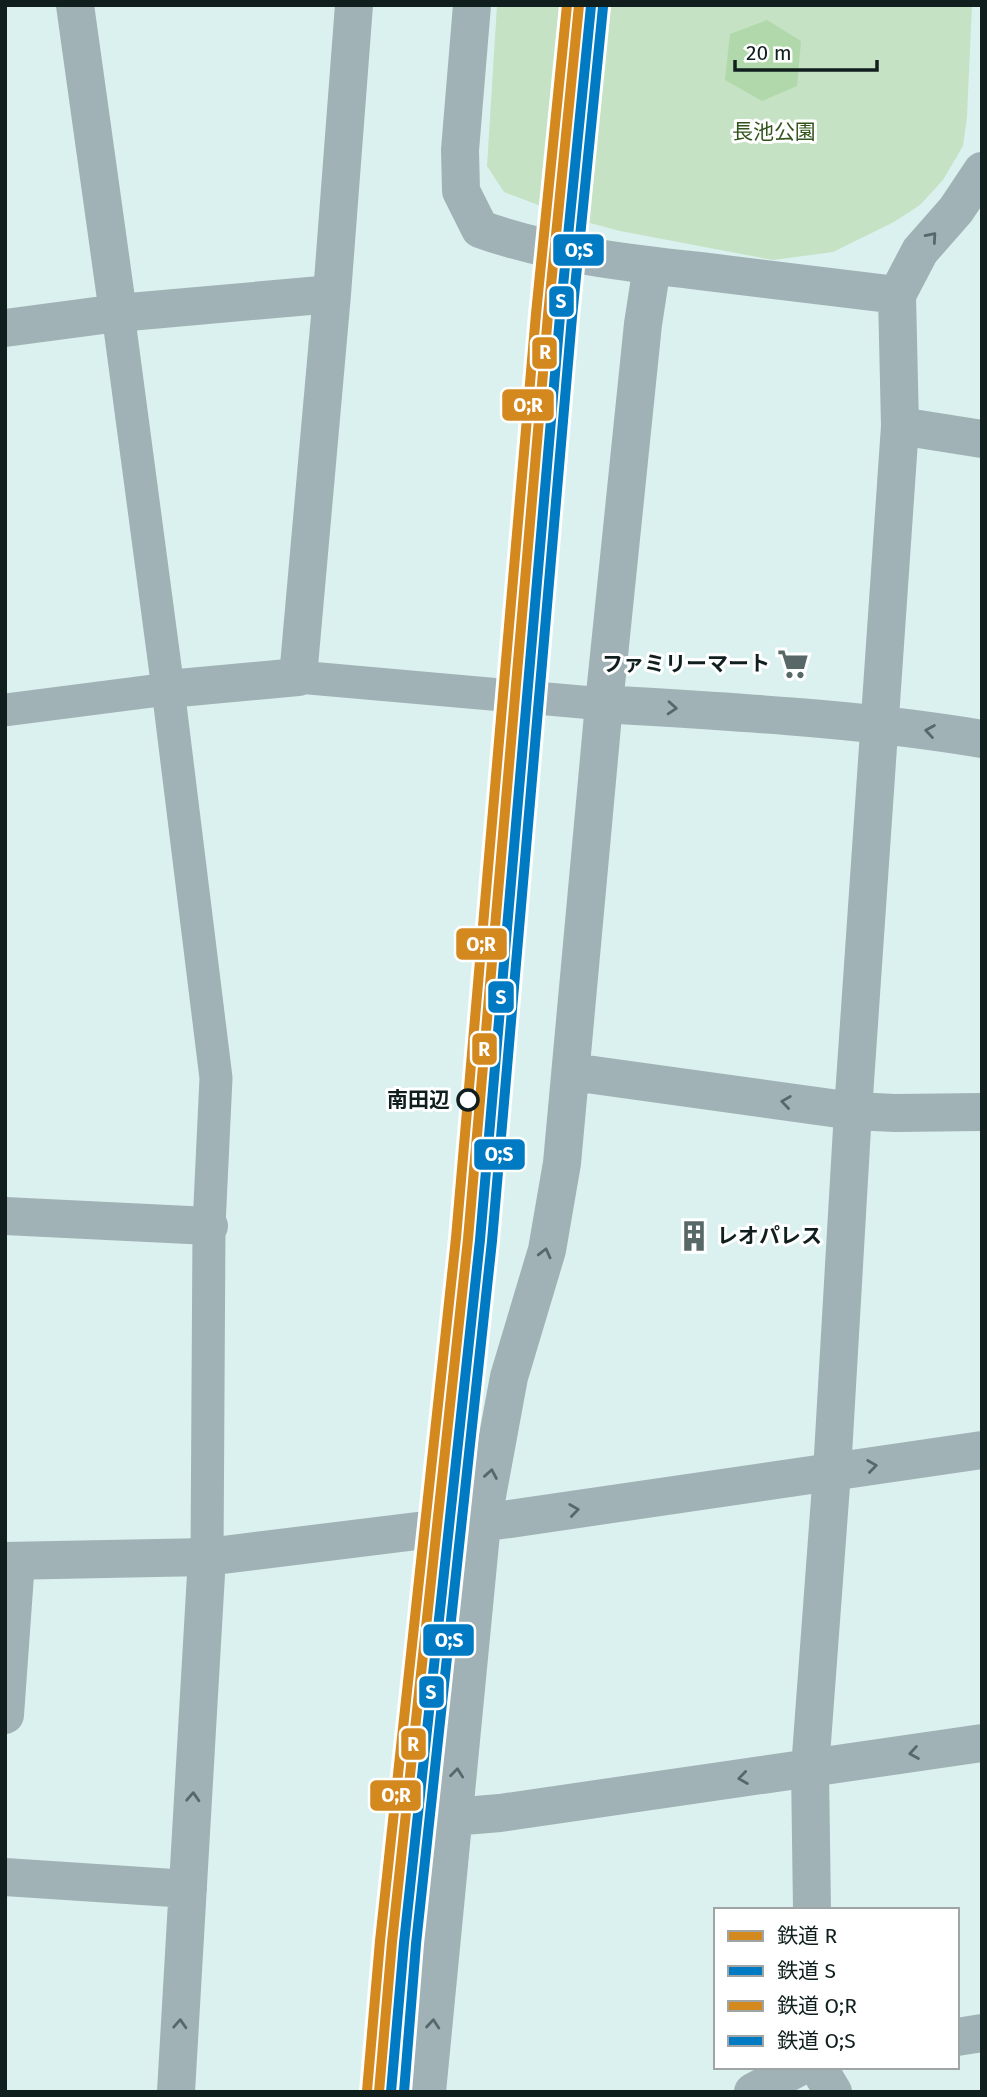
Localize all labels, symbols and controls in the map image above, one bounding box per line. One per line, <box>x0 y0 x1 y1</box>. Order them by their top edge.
scale bar <box>735 28 877 72</box>
text: 20 m <box>746 40 792 66</box>
park label: 長池公園 <box>732 119 816 145</box>
one-way arrow <box>924 232 936 245</box>
line badge: O;S <box>552 233 605 267</box>
text: O;S <box>565 239 593 262</box>
line badge: S <box>548 285 575 318</box>
text: S <box>556 290 567 313</box>
line badge: R <box>531 336 558 370</box>
text: R <box>539 341 551 364</box>
line badge: O;R <box>501 388 555 422</box>
text: O;R <box>513 394 543 417</box>
supermarket icon: ファミリーマート <box>776 647 810 681</box>
place label: ファミリーマート <box>602 651 770 677</box>
one-way arrow <box>667 700 678 715</box>
one-way arrow <box>924 723 936 738</box>
line badge: O;R <box>455 927 508 961</box>
text: O;R <box>466 933 496 956</box>
line badge: S <box>487 980 515 1014</box>
text: S <box>496 986 507 1009</box>
line badge: R <box>471 1032 498 1066</box>
text: R <box>478 1038 490 1061</box>
place label: 南田辺 <box>387 1087 450 1113</box>
marker: 南田辺 <box>457 1089 479 1111</box>
one-way arrow <box>780 1094 792 1109</box>
line badge: O;S <box>473 1138 526 1171</box>
text: O;S <box>485 1143 513 1166</box>
building icon: レオパレス <box>677 1219 711 1253</box>
place label: レオパレス <box>717 1223 822 1249</box>
one-way arrow <box>537 1248 551 1260</box>
one-way arrow <box>866 1459 878 1474</box>
one-way arrow <box>483 1468 498 1480</box>
one-way arrow <box>568 1502 580 1517</box>
line badge: O;S <box>422 1623 475 1657</box>
text: O;S <box>435 1629 463 1652</box>
line badge: S <box>418 1675 445 1709</box>
text: S <box>426 1681 437 1704</box>
line badge: R <box>400 1727 427 1761</box>
text: R <box>407 1733 419 1756</box>
one-way arrow <box>908 1745 920 1760</box>
one-way arrow <box>449 1767 464 1779</box>
one-way arrow <box>737 1770 749 1785</box>
line badge: O;R <box>369 1779 422 1812</box>
text: O;R <box>381 1784 411 1807</box>
one-way arrow <box>185 1791 200 1802</box>
legend <box>714 1908 959 2069</box>
text: 鉄道 R <box>777 1923 838 1949</box>
text: 鉄道 S <box>777 1958 836 1984</box>
text: 鉄道 O;R <box>777 1993 857 2019</box>
one-way arrow <box>172 2018 187 2029</box>
one-way arrow <box>425 2018 440 2029</box>
text: 鉄道 O;S <box>777 2028 856 2054</box>

